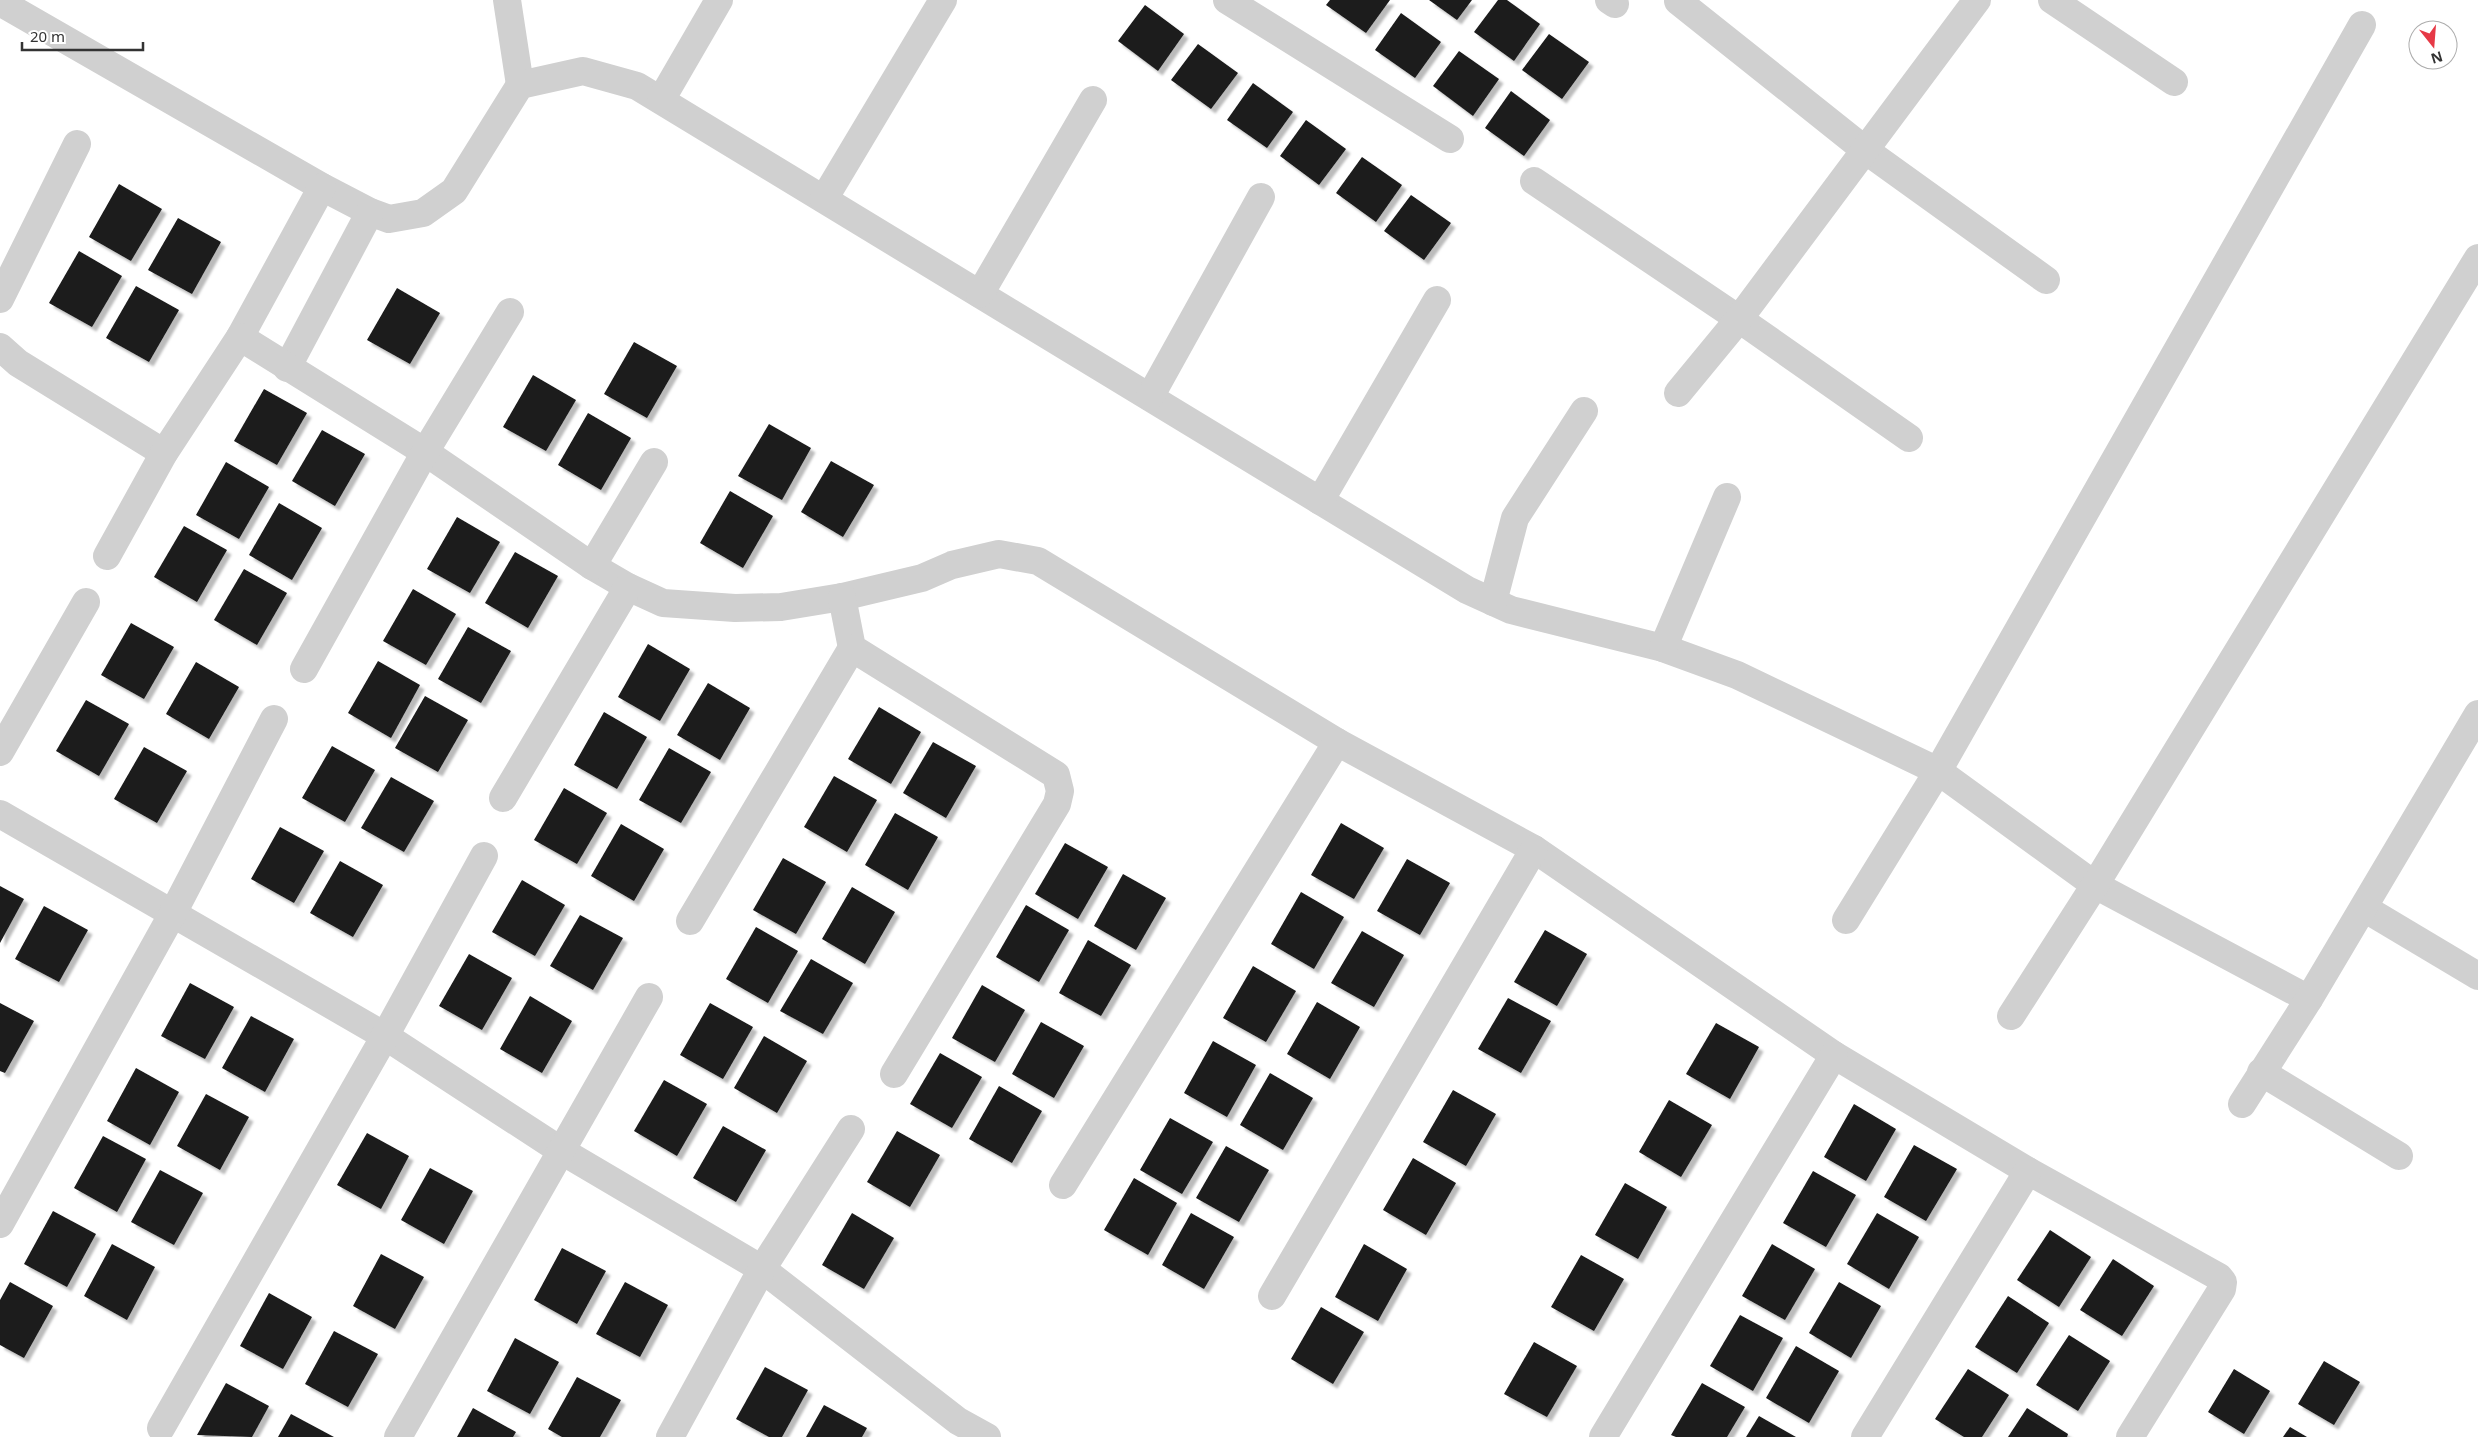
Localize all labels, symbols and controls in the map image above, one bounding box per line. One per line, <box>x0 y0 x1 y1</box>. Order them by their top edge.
scale bar <box>22 20 144 52</box>
north arrow <box>2408 20 2458 70</box>
text: 20 m <box>30 26 65 46</box>
text: N <box>2429 47 2445 69</box>

